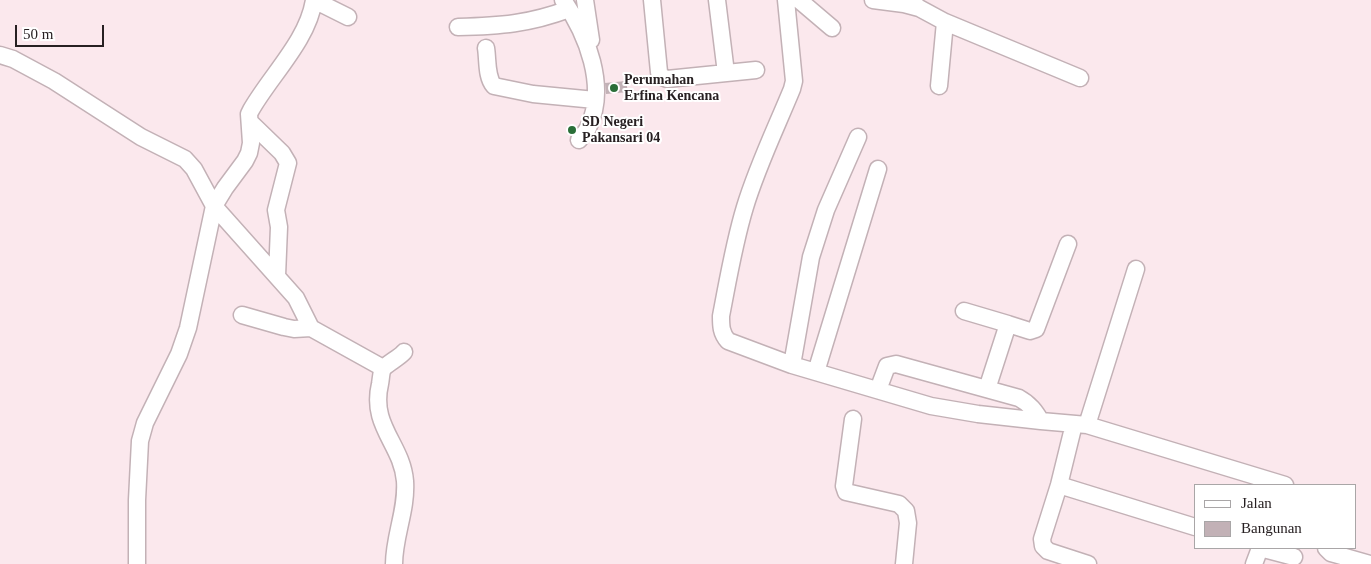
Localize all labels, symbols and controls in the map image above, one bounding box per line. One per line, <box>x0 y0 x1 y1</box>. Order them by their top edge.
scale bar <box>18 15 106 47</box>
text: 50 m <box>23 26 53 42</box>
place label: Perumahan Erfina Kencana <box>624 72 719 104</box>
marker: Perumahan Erfina Kencana <box>608 82 620 94</box>
place label: SD Negeri Pakansari 04 <box>582 114 660 146</box>
marker: SD Negeri Pakansari 04 <box>566 124 578 136</box>
legend <box>1194 484 1356 549</box>
text: Jalan <box>1241 495 1272 511</box>
text: Bangunan <box>1241 520 1302 536</box>

